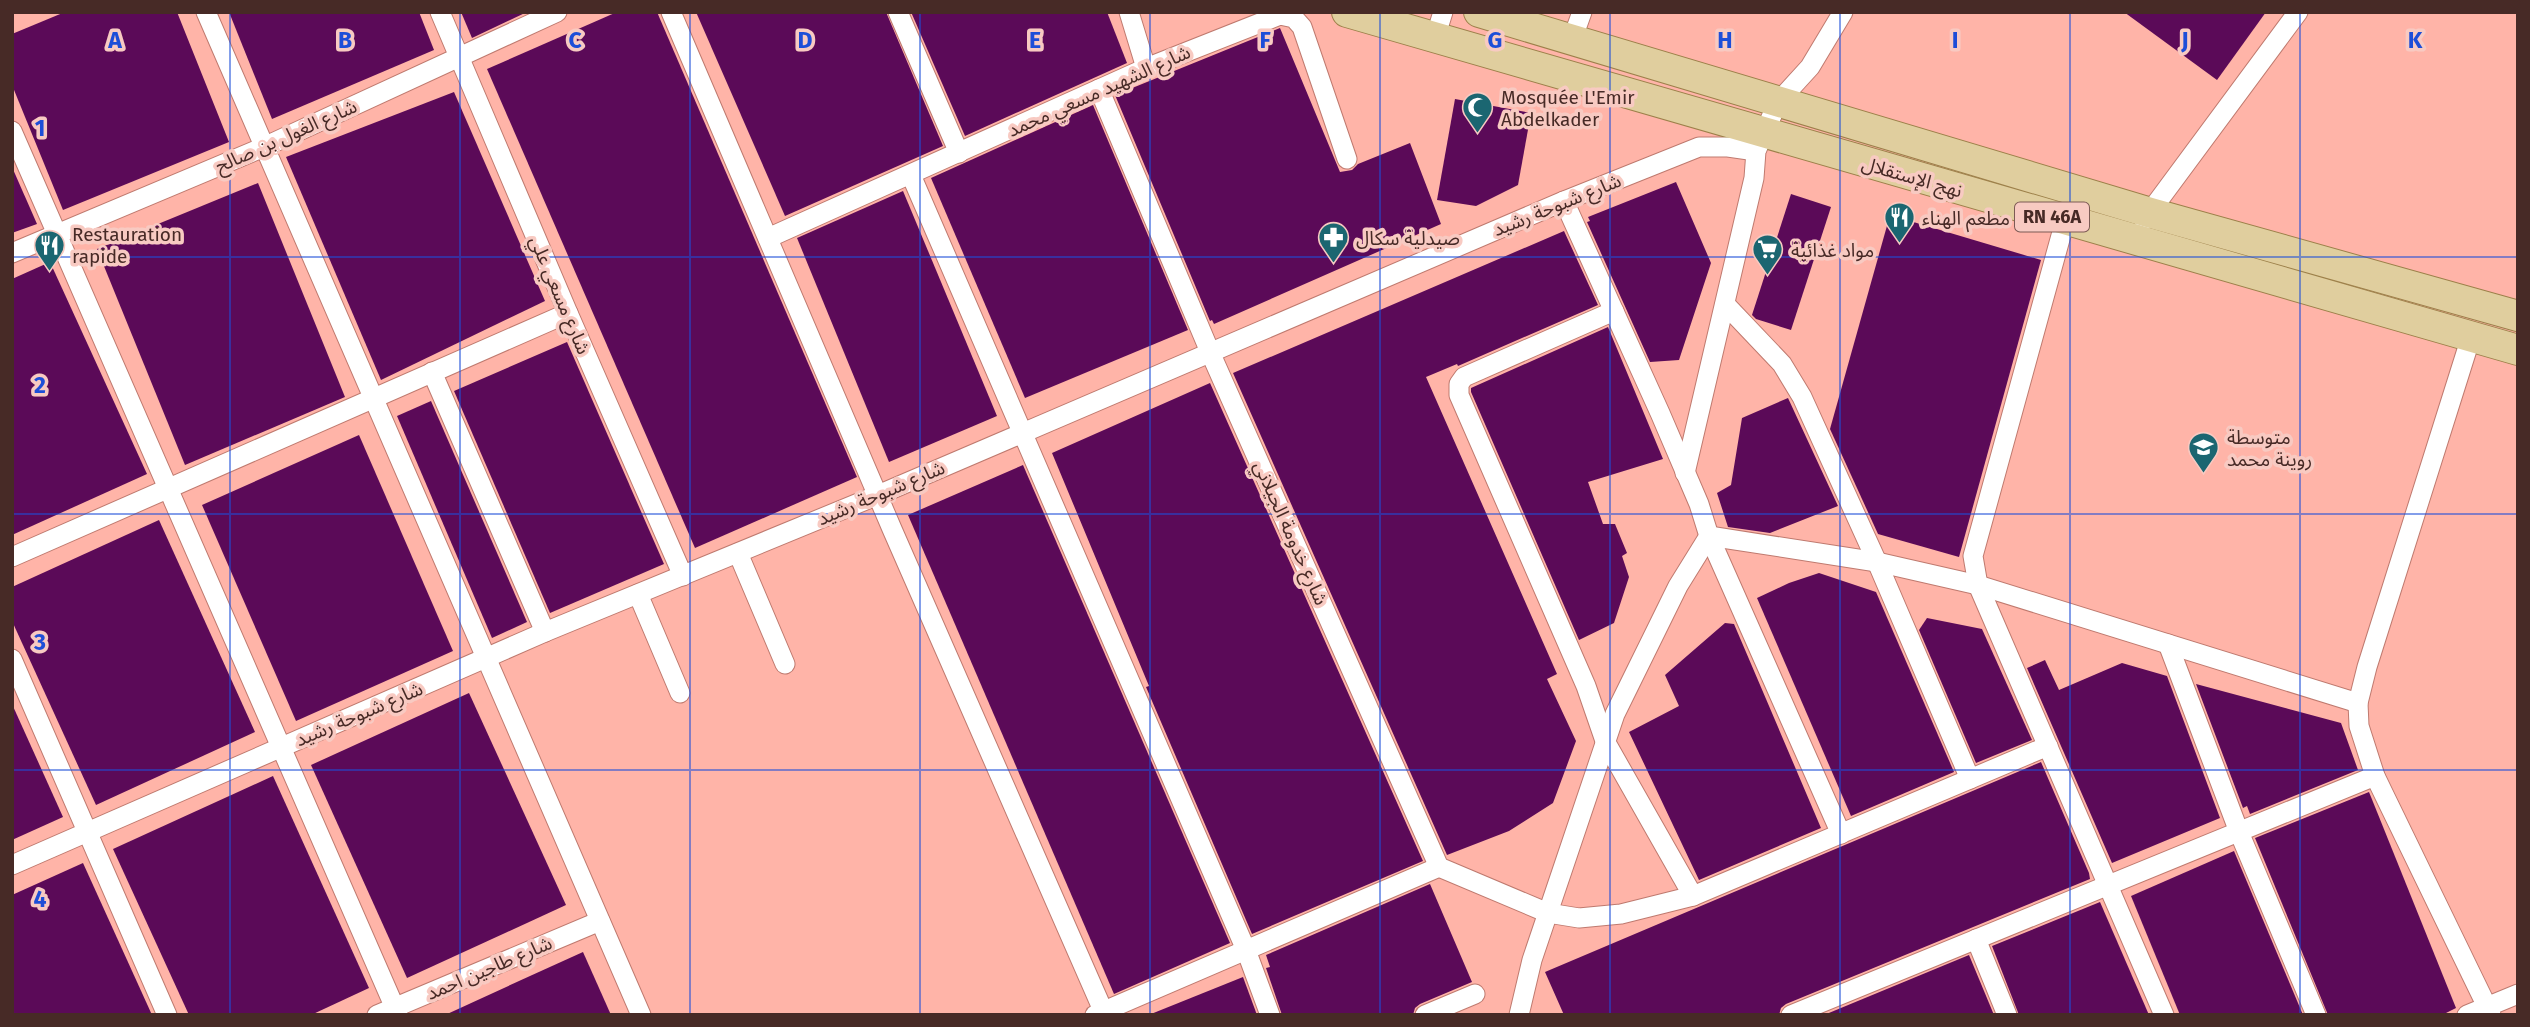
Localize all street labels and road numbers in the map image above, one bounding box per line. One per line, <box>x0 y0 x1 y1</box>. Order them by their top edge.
street label: شارع الشهيد مسعي محمد <box>1004 40 1195 145</box>
street label: شارع الغول بن صالح <box>212 94 362 180</box>
street label: نهج الإستقلال <box>1858 152 1965 205</box>
street label: شارع شبوحة رشيد <box>1489 169 1625 243</box>
road number: RN 46A <box>2015 202 2089 232</box>
street label: شارع مسعي علي <box>522 232 595 359</box>
street label: شارع شبوحة رشيد <box>814 456 949 532</box>
street label: شارع خدومة الجيلاني <box>1246 457 1333 610</box>
street label: شارع شبوحة رشيد <box>292 677 427 753</box>
street label: شارع طاجين احمد <box>423 931 556 1007</box>

